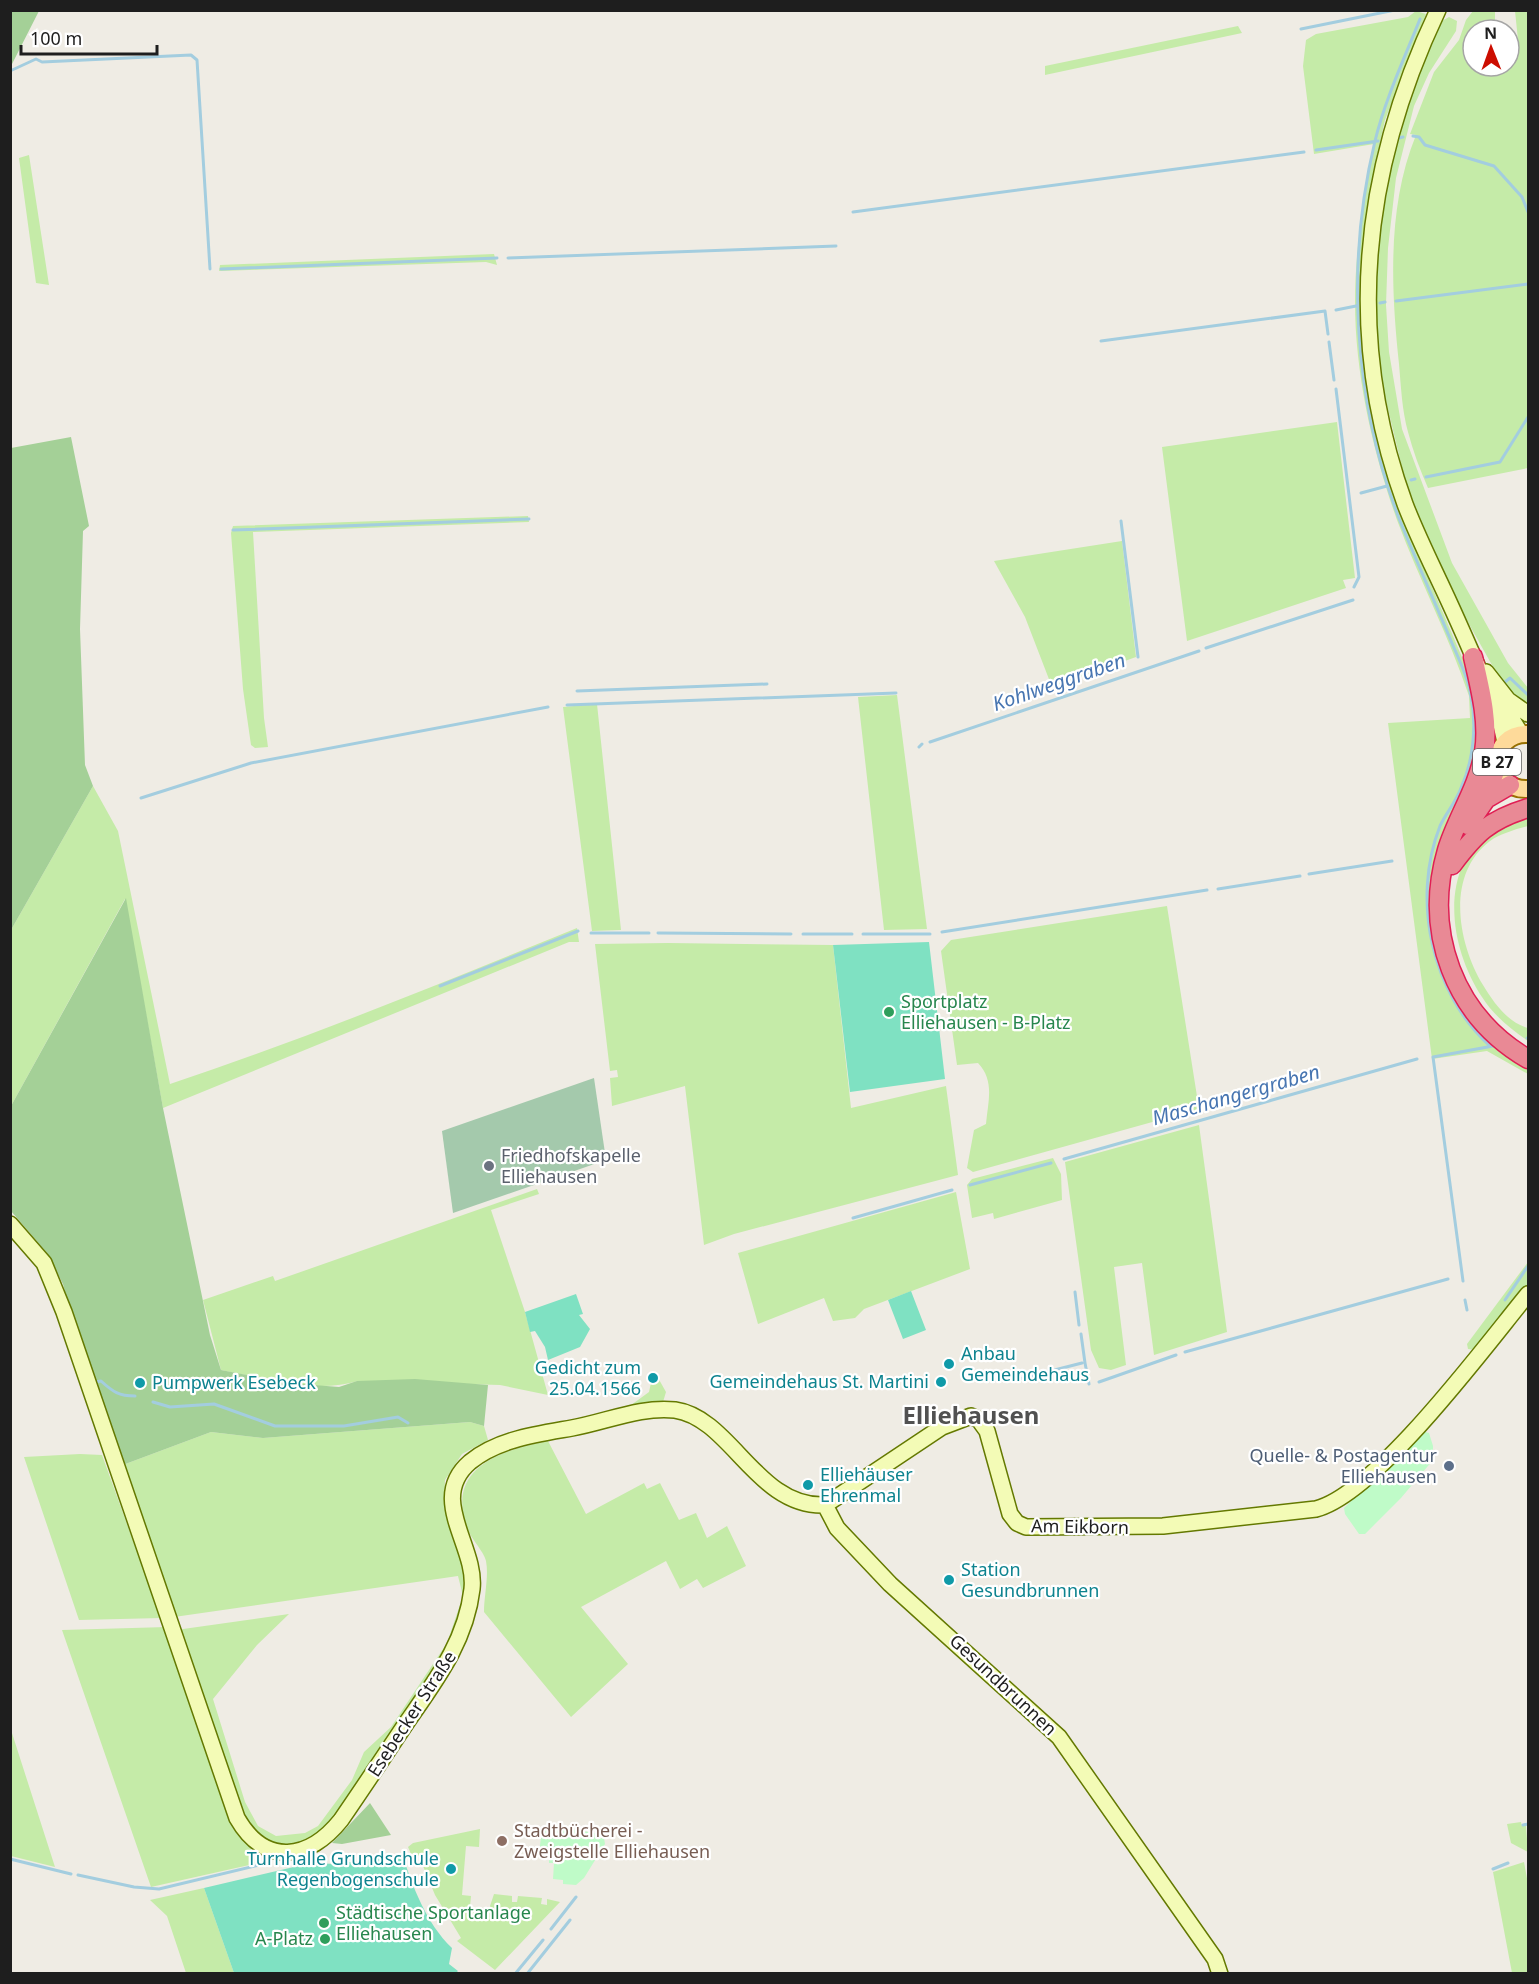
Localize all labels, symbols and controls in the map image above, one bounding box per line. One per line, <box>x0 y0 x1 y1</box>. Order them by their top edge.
scale bar <box>21 18 158 56</box>
north arrow <box>1461 18 1521 78</box>
text: N <box>1484 22 1497 44</box>
text: 100 m <box>30 26 82 50</box>
water label: Kohlweggraben <box>989 646 1129 717</box>
road number: B 27 <box>1473 749 1521 775</box>
place label: Sportplatz Elliehausen - B-Platz <box>901 989 1071 1034</box>
marker: Sportplatz Elliehausen - B-Platz <box>882 1005 896 1019</box>
water label: Maschangergraben <box>1149 1058 1323 1131</box>
place label: Friedhofskapelle Elliehausen <box>501 1143 641 1188</box>
marker: Friedhofskapelle Elliehausen <box>482 1159 496 1173</box>
place label: Anbau Gemeindehaus <box>961 1341 1089 1386</box>
place label: Gedicht zum 25.04.1566 <box>535 1355 641 1400</box>
marker: Anbau Gemeindehaus <box>942 1357 956 1371</box>
place label: Gemeindehaus St. Martini <box>709 1369 929 1393</box>
place label: Pumpwerk Esebeck <box>152 1370 316 1394</box>
marker: Gedicht zum 25.04.1566 <box>646 1371 660 1385</box>
marker: Gemeindehaus St. Martini <box>934 1375 948 1389</box>
marker: Pumpwerk Esebeck <box>133 1376 147 1390</box>
district label: Elliehausen <box>903 1398 1039 1431</box>
place label: Quelle- & Postagentur Elliehausen <box>1249 1443 1438 1488</box>
marker: Quelle- & Postagentur Elliehausen <box>1442 1459 1456 1473</box>
place label: Elliehäuser Ehrenmal <box>820 1462 913 1507</box>
marker: Elliehäuser Ehrenmal <box>801 1478 815 1492</box>
street label: Am Eikborn <box>1031 1513 1129 1539</box>
place label: Station Gesundbrunnen <box>961 1557 1099 1602</box>
marker: Station Gesundbrunnen <box>942 1573 956 1587</box>
street label: Gesundbrunnen <box>945 1628 1062 1740</box>
street label: Esebecker Straße <box>361 1646 461 1781</box>
place label: Stadtbücherei - Zweigstelle Elliehausen <box>514 1818 710 1863</box>
marker: Stadtbücherei - Zweigstelle Elliehausen <box>495 1834 509 1848</box>
place label: Turnhalle Grundschule Regenbogenschule <box>247 1846 439 1891</box>
marker: Turnhalle Grundschule Regenbogenschule <box>444 1862 458 1876</box>
place label: Städtische Sportanlage Elliehausen <box>336 1900 531 1945</box>
marker: Städtische Sportanlage Elliehausen <box>317 1916 331 1930</box>
place label: A-Platz <box>255 1926 313 1950</box>
marker: A-Platz <box>318 1932 332 1946</box>

